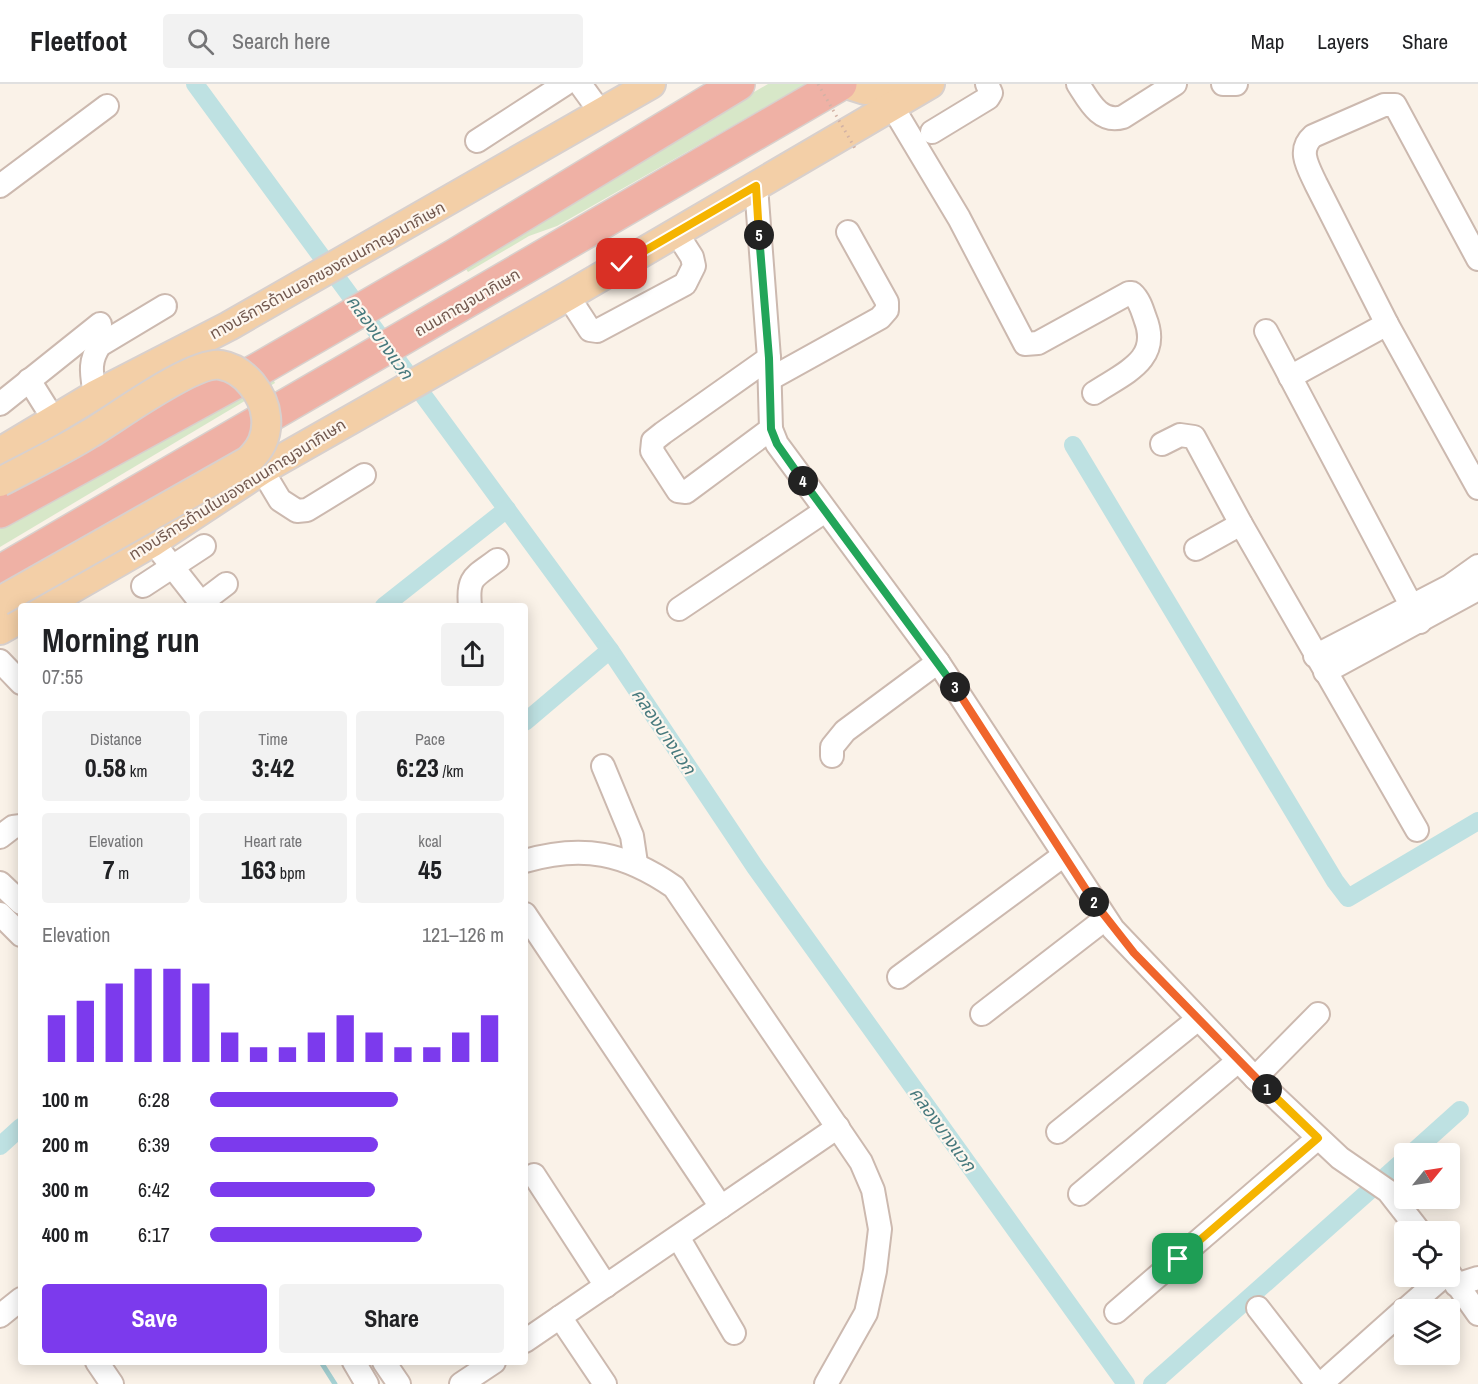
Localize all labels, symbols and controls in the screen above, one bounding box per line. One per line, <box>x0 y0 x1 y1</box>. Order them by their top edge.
search box <box>163 14 583 68</box>
text: Fleetfoot <box>30 22 127 60</box>
icon: search <box>184 25 217 58</box>
text: Search here <box>232 26 330 56</box>
text: Map <box>1251 27 1284 56</box>
text: Layers <box>1317 27 1369 56</box>
text: Share <box>1402 27 1448 56</box>
street label: ทางบริการด้านนอกของถนนกาญจนาภิเษก <box>205 196 449 344</box>
pin: 5 <box>744 220 774 250</box>
text: 5 <box>755 224 763 246</box>
pin <box>596 238 647 289</box>
icon: check <box>605 247 638 280</box>
street label: ถนนกาญจนาภิเษก <box>410 263 524 341</box>
water label: คลองบางแวก <box>341 290 420 385</box>
street label: ทางบริการด้านในของถนนกาญจนาภิเษก <box>124 413 350 565</box>
pin: 4 <box>788 466 818 496</box>
text: 4 <box>799 470 807 492</box>
text: Morning run <box>42 618 200 662</box>
button: share <box>441 623 504 686</box>
text: 07:55 <box>42 663 83 690</box>
pin: 3 <box>940 672 970 702</box>
text: 3 <box>951 676 959 698</box>
water label: คลองบางแวก <box>626 683 703 780</box>
text: Distance <box>90 728 142 750</box>
text: Time <box>258 728 288 750</box>
text: Pace <box>415 728 445 750</box>
text: 0.58 <box>85 750 126 785</box>
text: 3:42 <box>252 750 294 785</box>
text: 6:23 <box>396 750 439 785</box>
text: km <box>126 760 147 782</box>
text: /km <box>439 760 464 782</box>
text: Elevation <box>89 830 143 852</box>
text: Heart rate <box>244 830 302 852</box>
text: kcal <box>418 830 442 852</box>
text: 7 <box>103 852 115 887</box>
text: 163 <box>241 852 276 887</box>
text: 45 <box>418 852 442 887</box>
text: m <box>115 862 129 884</box>
text: bpm <box>276 862 305 884</box>
pin: 2 <box>1079 887 1109 917</box>
text: 2 <box>1090 891 1098 913</box>
text: Elevation <box>42 921 110 948</box>
text: 121–126 m <box>422 921 504 948</box>
pin: 1 <box>1252 1074 1282 1104</box>
text: 1 <box>1263 1078 1271 1100</box>
water label: คลองบางแวก <box>904 1082 983 1177</box>
text: 100 m <box>42 1086 89 1113</box>
text: 6:28 <box>138 1086 170 1113</box>
text: 200 m <box>42 1131 89 1158</box>
text: 6:39 <box>138 1131 170 1158</box>
north arrow <box>1394 1143 1460 1209</box>
map controls <box>1394 1143 1460 1365</box>
text: 300 m <box>42 1176 89 1203</box>
text: 6:42 <box>138 1176 170 1203</box>
text: 400 m <box>42 1221 89 1248</box>
text: 6:17 <box>138 1221 170 1248</box>
button: locate <box>1394 1221 1460 1287</box>
pin <box>1152 1233 1203 1284</box>
icon: arrive <box>1161 1242 1194 1275</box>
button: Save <box>42 1284 267 1353</box>
button: Share <box>279 1284 504 1353</box>
button: layers <box>1394 1299 1460 1365</box>

